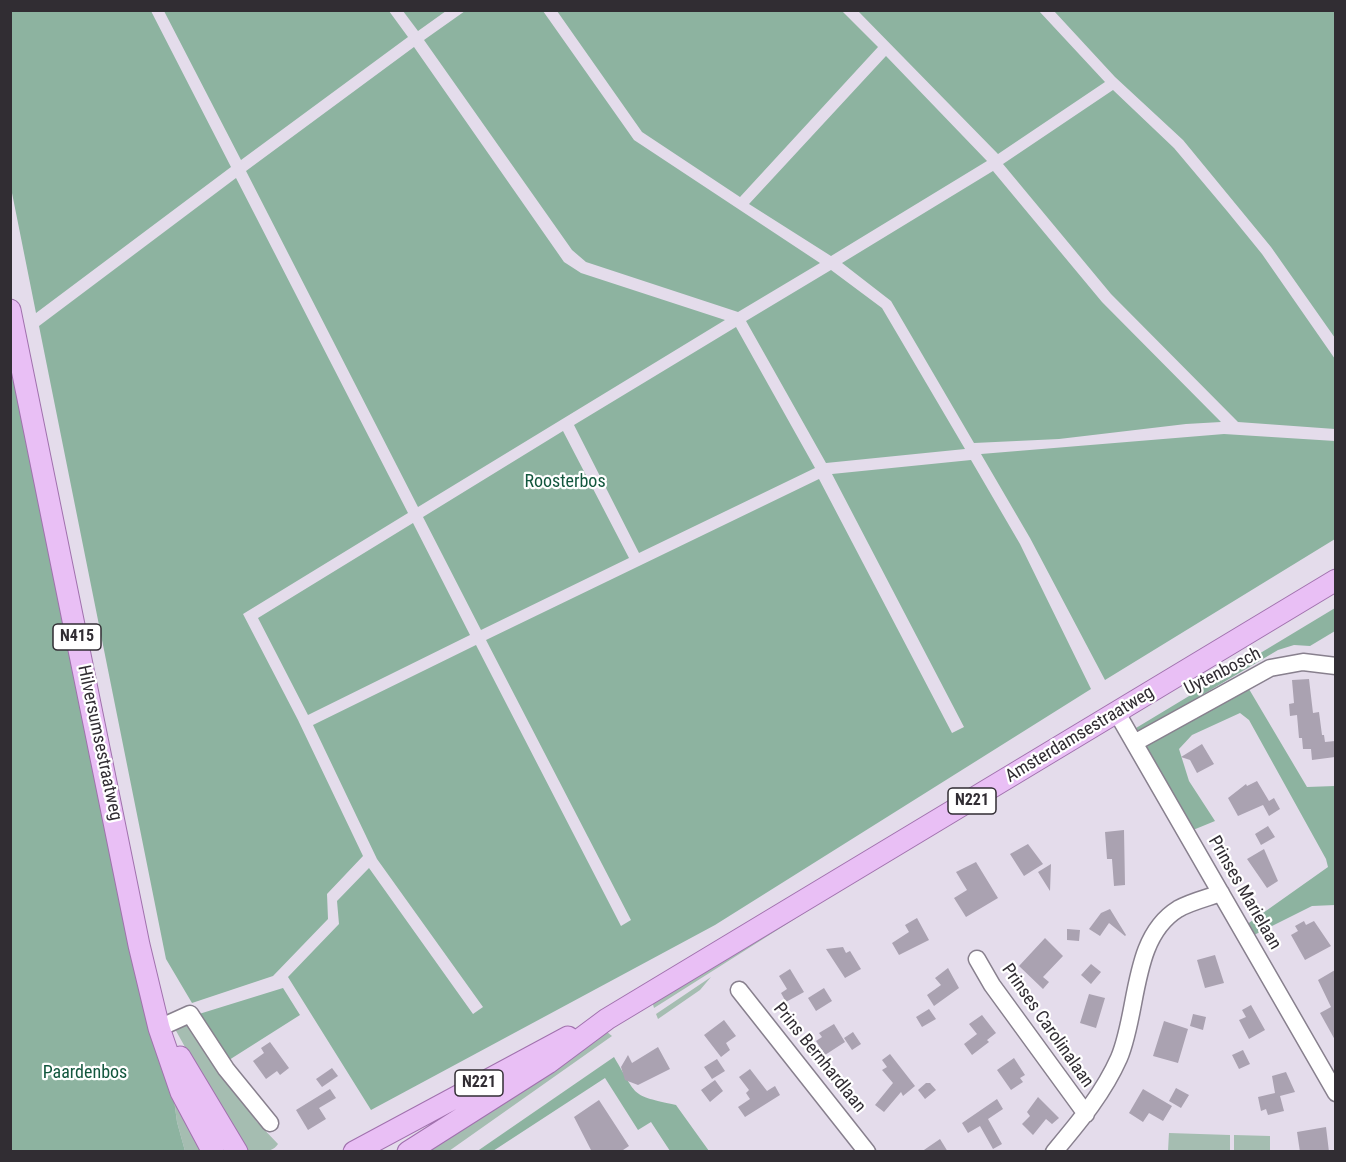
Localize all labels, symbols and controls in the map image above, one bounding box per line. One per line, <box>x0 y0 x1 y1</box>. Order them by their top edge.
park label: Roosterbos <box>524 471 606 493</box>
road number: N415 <box>53 624 101 650</box>
street label: Uytenbosch <box>1181 643 1265 701</box>
street label: Hilversumsestraatweg <box>72 663 126 823</box>
street label: Amsterdamsestraatweg <box>1002 682 1158 788</box>
road number: N221 <box>948 788 996 814</box>
street label: Prinses Marielaan <box>1203 832 1285 954</box>
street label: Prinses Carolinalaan <box>996 960 1098 1092</box>
street label: Prins Bernhardlaan <box>768 999 870 1117</box>
park label: Paardenbos <box>43 1062 127 1084</box>
road number: N221 <box>455 1070 503 1096</box>

